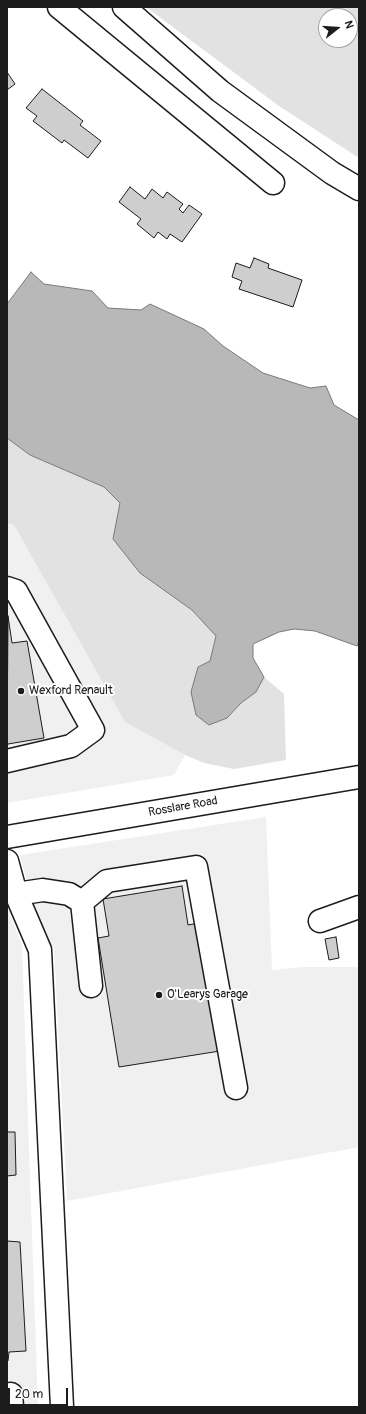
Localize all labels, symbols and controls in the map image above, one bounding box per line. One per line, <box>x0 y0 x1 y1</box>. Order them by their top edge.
north arrow <box>318 8 358 48</box>
text: N <box>342 19 356 30</box>
place label: Wexford Renault <box>29 684 113 698</box>
marker: Wexford Renault <box>16 686 26 696</box>
street label: Rosslare Road <box>147 794 219 820</box>
place label: O'Learys Garage <box>167 988 248 1002</box>
marker: O'Learys Garage <box>154 990 164 1000</box>
scale bar <box>10 1380 70 1406</box>
text: 20 m <box>15 1387 43 1402</box>

